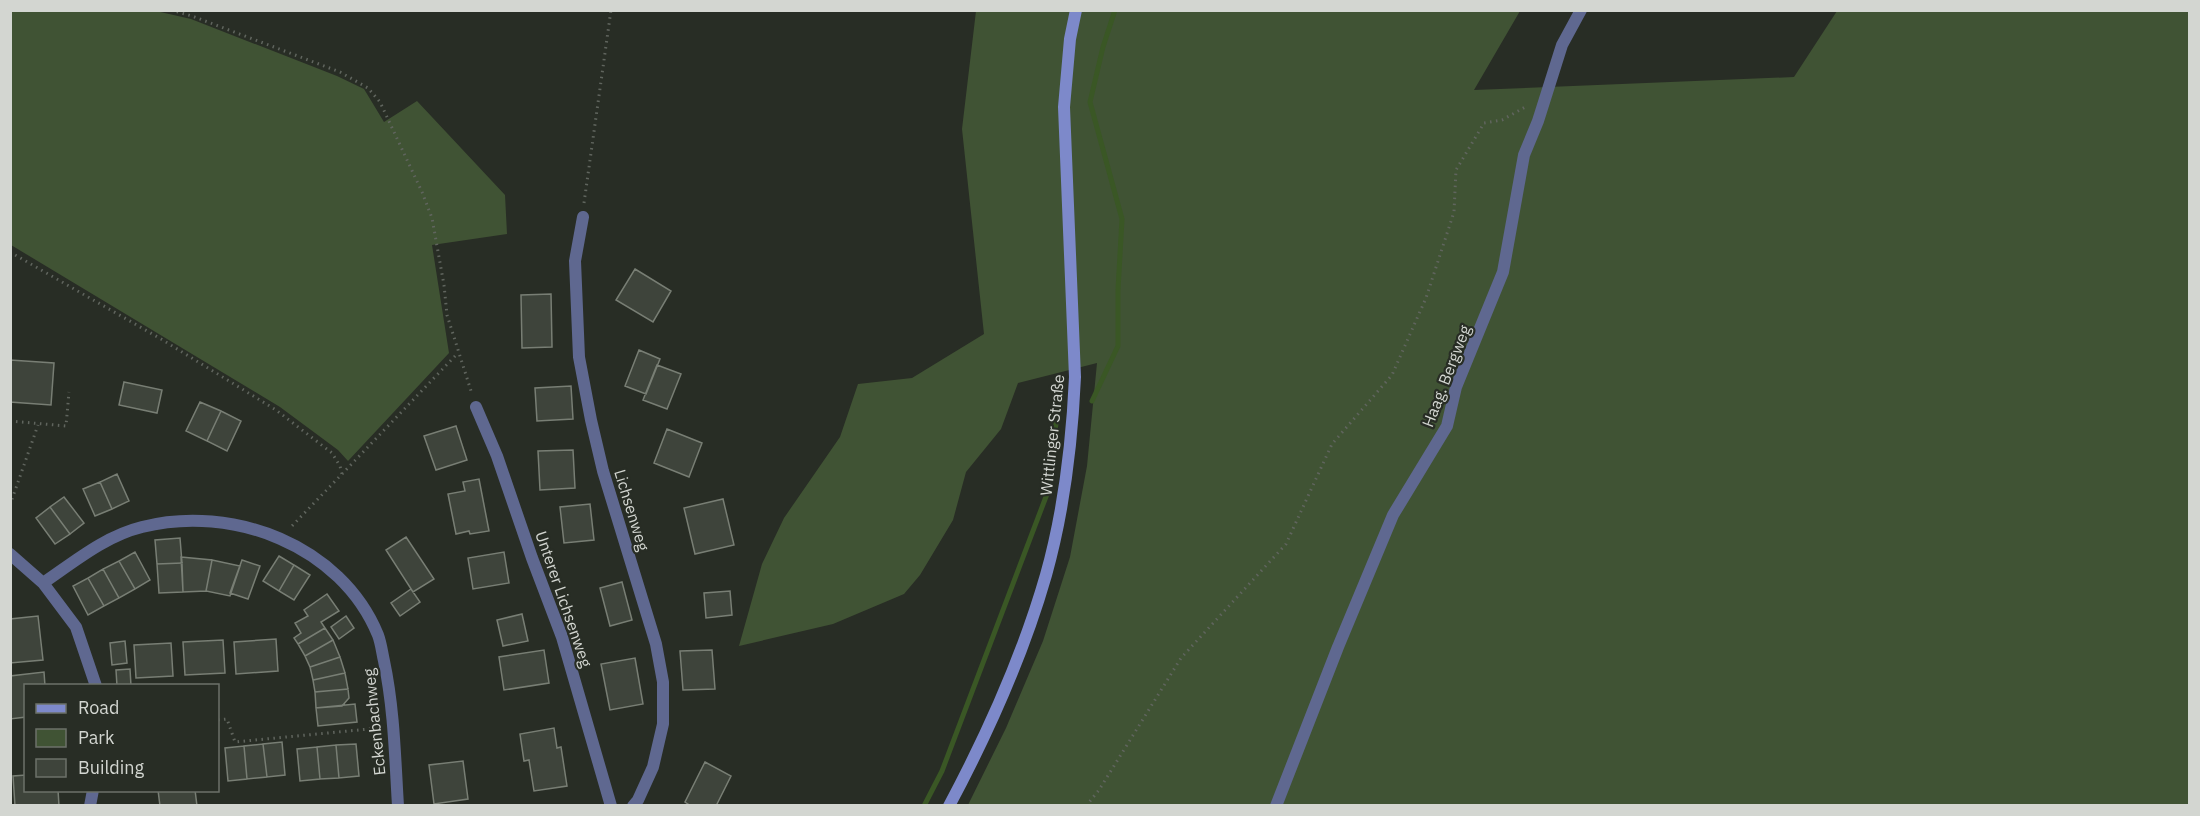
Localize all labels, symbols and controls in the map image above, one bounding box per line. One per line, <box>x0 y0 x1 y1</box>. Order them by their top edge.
street label: Haag. Bergweg <box>1417 322 1475 430</box>
street label: Wittlinger Straße <box>1036 373 1068 497</box>
street label: Lichsenweg <box>610 467 654 554</box>
street label: Unterer Lichsenweg <box>531 528 597 670</box>
street label: Eckenbachweg <box>358 667 390 777</box>
legend <box>24 684 219 792</box>
text: Road <box>78 696 119 719</box>
text: Park <box>78 726 115 749</box>
text: Building <box>78 756 145 779</box>

